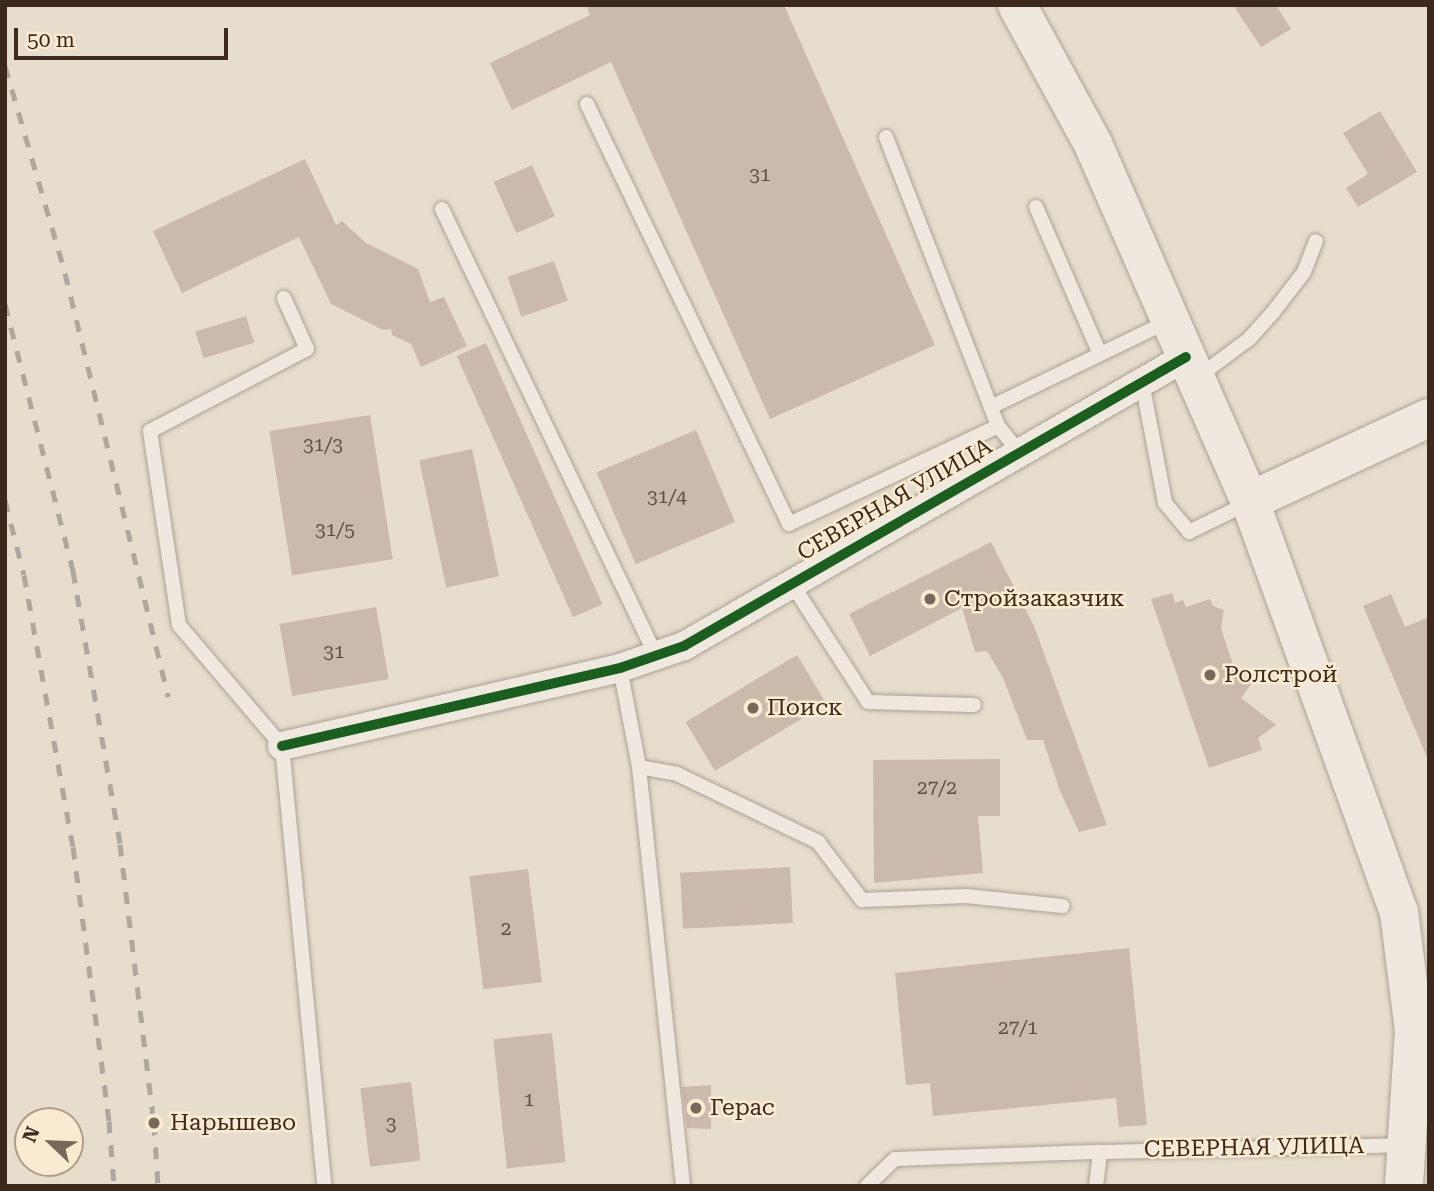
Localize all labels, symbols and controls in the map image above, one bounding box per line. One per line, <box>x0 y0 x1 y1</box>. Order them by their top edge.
scale bar <box>18 14 231 58</box>
text: 50 m <box>27 28 75 52</box>
house number: 31 <box>749 164 771 186</box>
street label: СЕВЕРНАЯ УЛИЦА <box>793 433 997 567</box>
house number: 31/3 <box>303 434 343 456</box>
house number: 31/4 <box>647 486 687 508</box>
house number: 31/5 <box>315 519 355 541</box>
place label: Стройзаказчик <box>944 585 1124 613</box>
marker: Стройзаказчик <box>922 591 938 607</box>
house number: 31 <box>323 641 345 663</box>
place label: Ролстрой <box>1224 661 1337 689</box>
marker: Ролстрой <box>1202 667 1218 683</box>
place label: Поиск <box>767 694 843 722</box>
marker: Поиск <box>745 700 761 716</box>
house number: 27/2 <box>917 777 957 799</box>
house number: 2 <box>501 918 511 940</box>
house number: 27/1 <box>998 1017 1038 1039</box>
house number: 1 <box>524 1089 534 1111</box>
place label: Герас <box>710 1094 775 1122</box>
marker: Герас <box>688 1100 704 1116</box>
north arrow <box>14 1107 84 1177</box>
place label: Нарышево <box>170 1109 296 1137</box>
marker: Нарышево <box>144 1113 164 1133</box>
house number: 3 <box>386 1113 396 1135</box>
text: N <box>18 1123 44 1146</box>
street label: СЕВЕРНАЯ УЛИЦА <box>1144 1132 1364 1164</box>

